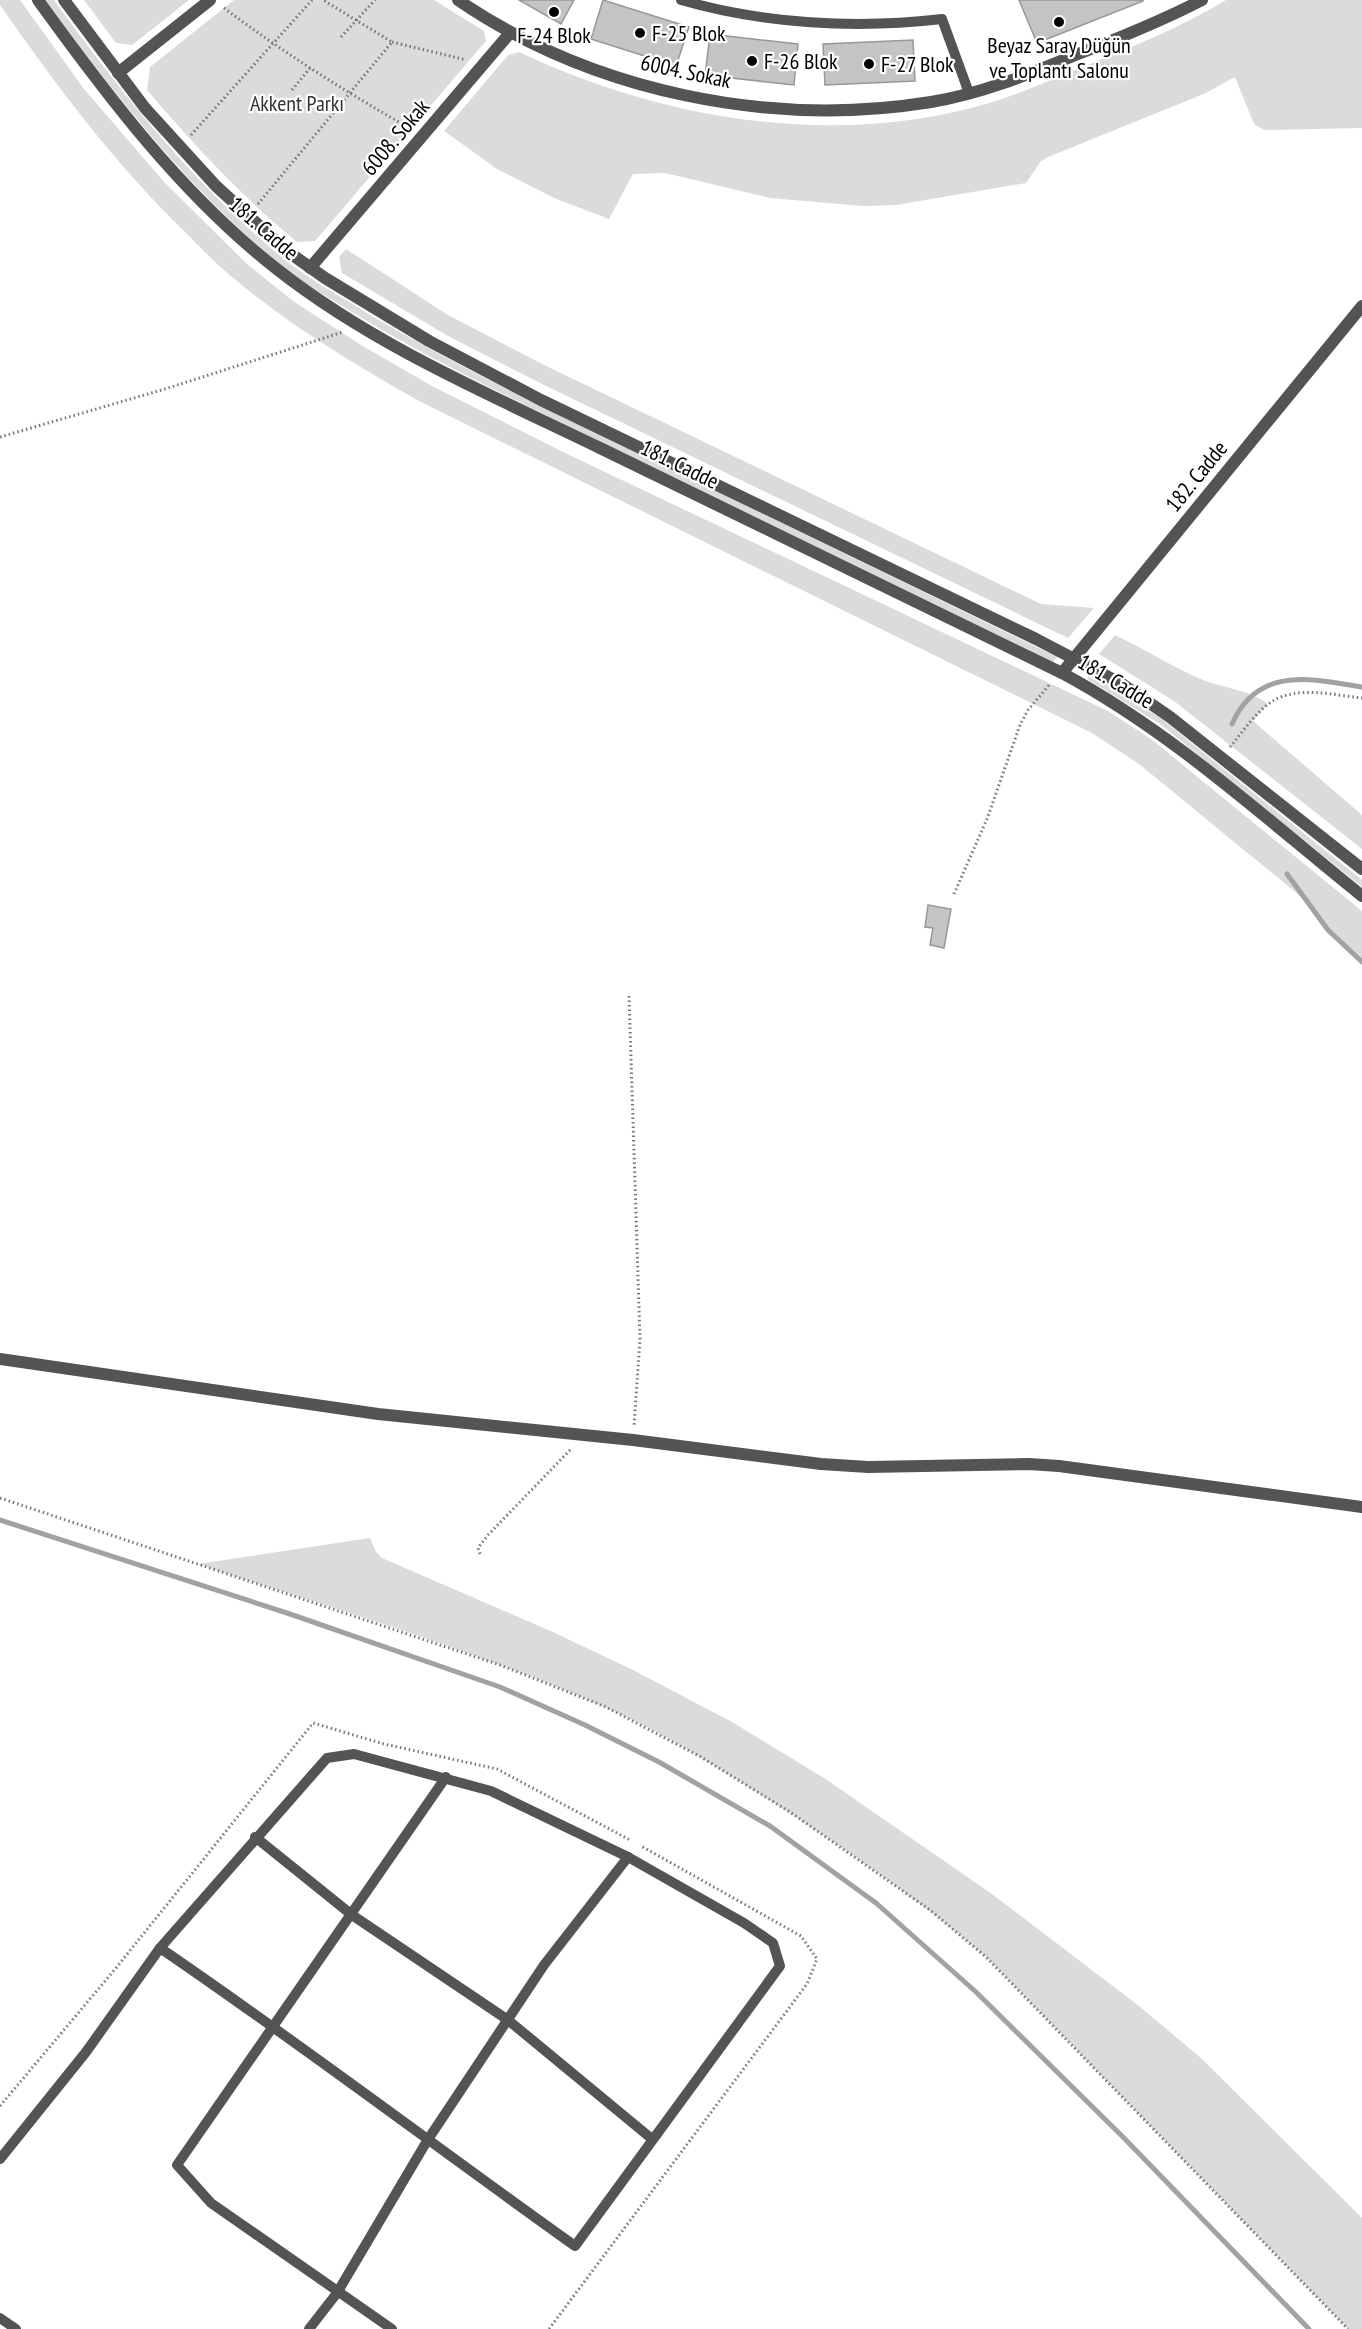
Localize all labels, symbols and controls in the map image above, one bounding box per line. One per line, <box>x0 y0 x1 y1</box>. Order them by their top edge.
marker: F-24 Blok <box>547 5 561 19</box>
marker: Beyaz Saray Düğün ve Toplantı Salonu <box>1052 15 1066 29</box>
place label: F-25 Blok <box>652 19 726 47</box>
place label: F-24 Blok <box>517 21 591 49</box>
marker: F-25 Blok <box>633 26 647 40</box>
place label: Beyaz Saray Düğün ve Toplantı Salonu <box>987 31 1131 84</box>
place label: F-26 Blok <box>764 47 838 75</box>
street label: 6004. Sokak <box>638 48 734 94</box>
place label: F-27 Blok <box>881 50 954 78</box>
marker: F-26 Blok <box>745 54 759 68</box>
marker: F-27 Blok <box>862 57 876 71</box>
park label: Akkent Parkı <box>250 89 344 117</box>
street label: 6008. Sokak <box>355 93 435 181</box>
street label: 181. Cadde <box>223 190 305 266</box>
street label: 181. Cadde <box>636 433 724 495</box>
street label: 182. Cadde <box>1159 435 1233 517</box>
street label: 181. Cadde <box>1073 647 1159 715</box>

